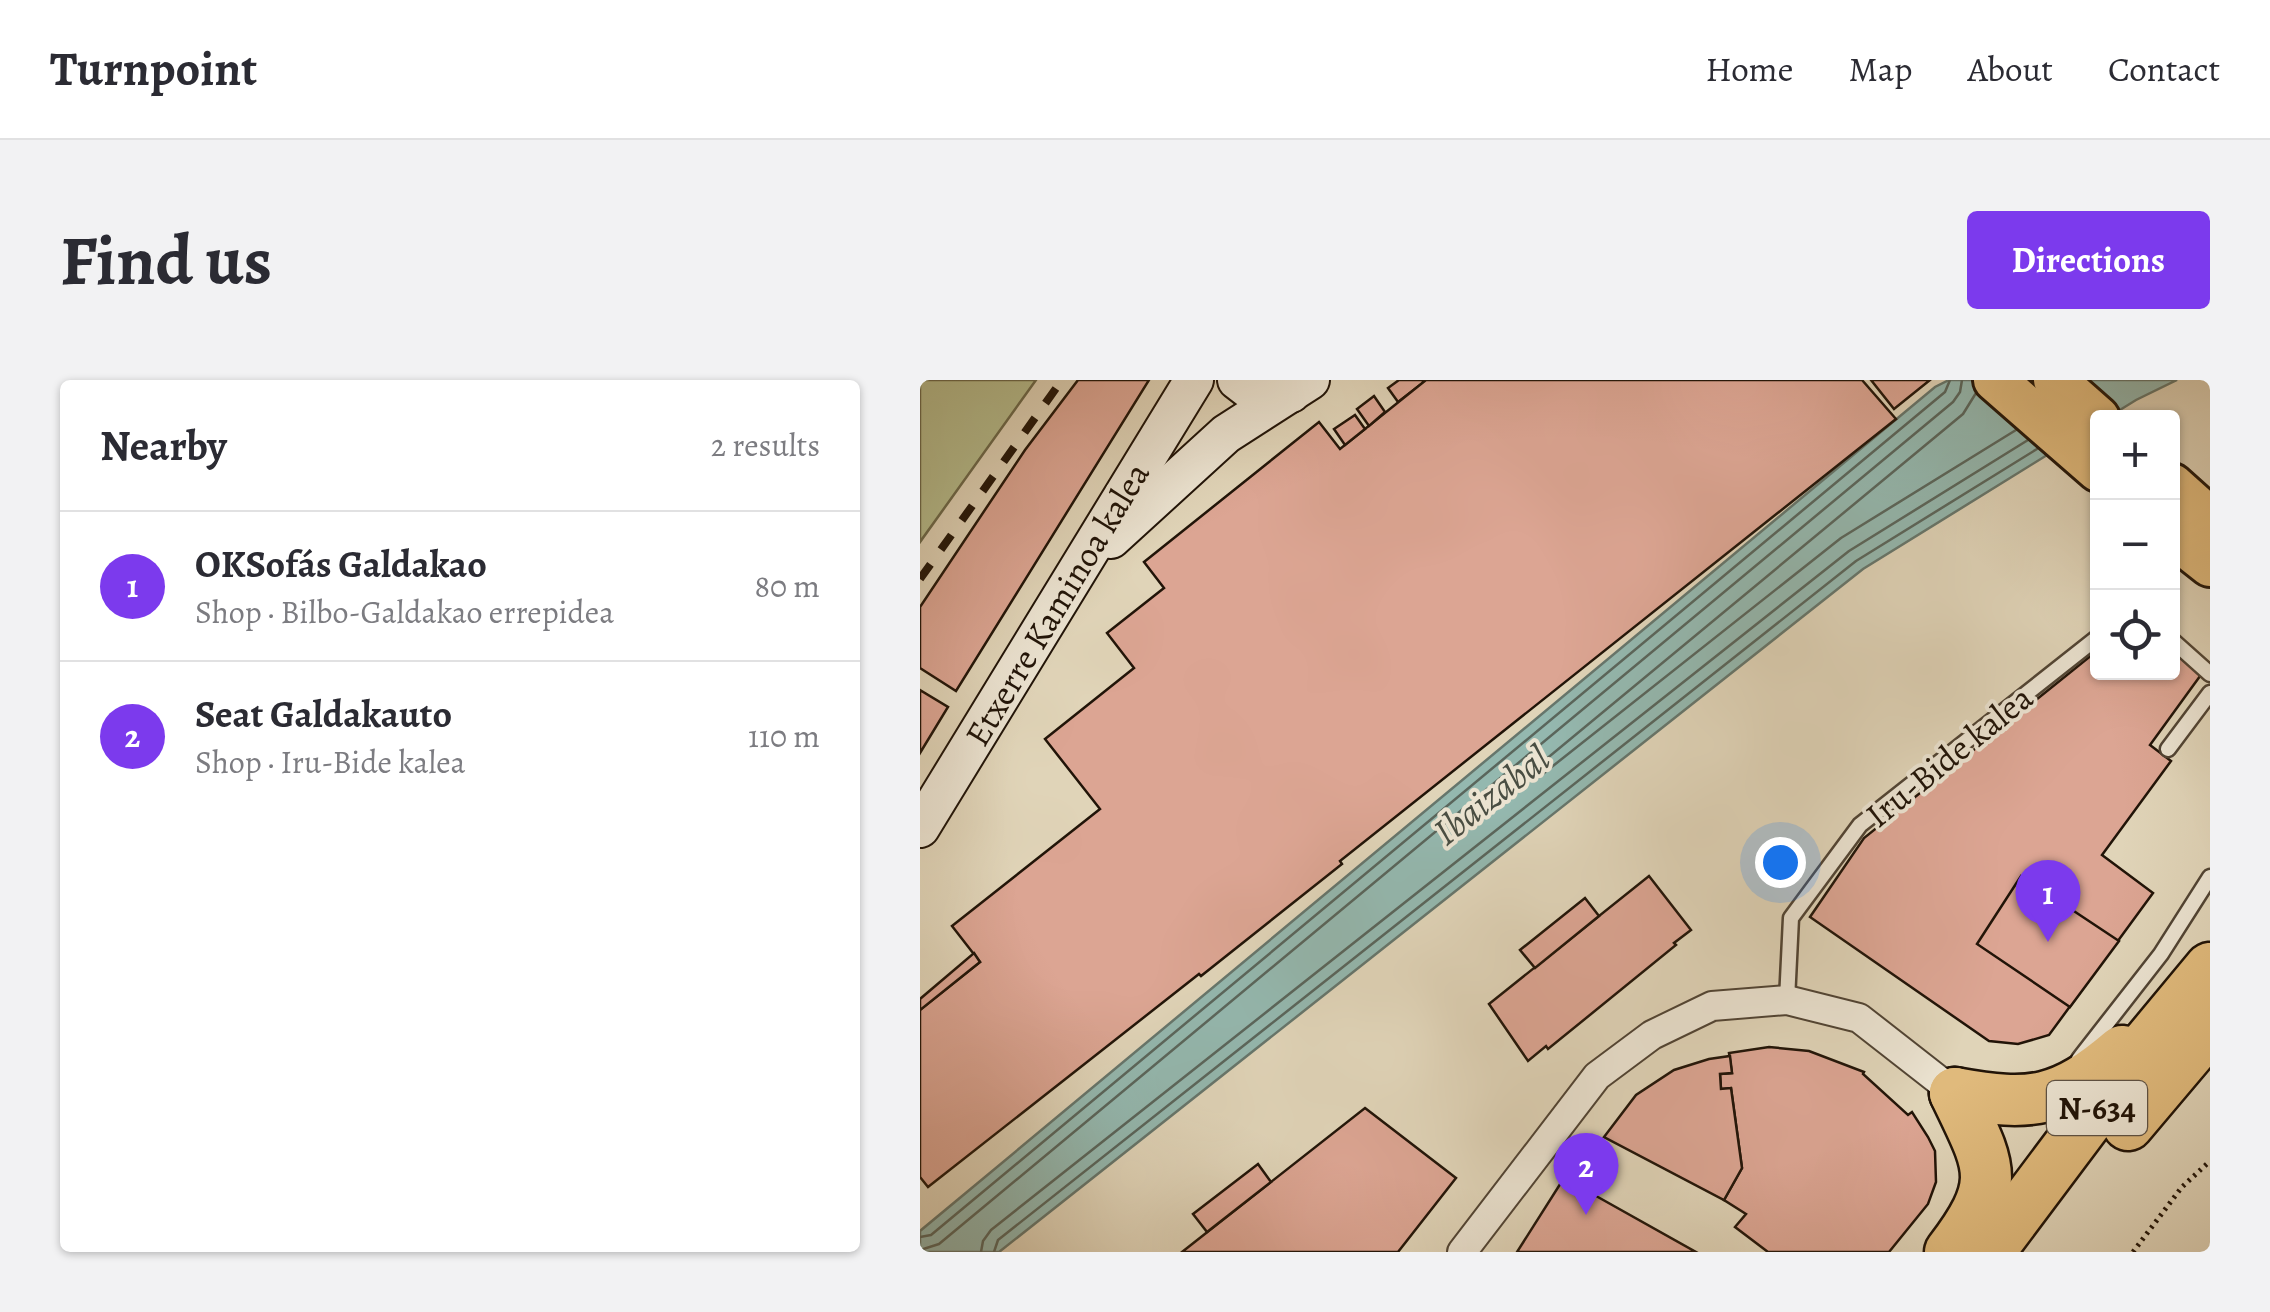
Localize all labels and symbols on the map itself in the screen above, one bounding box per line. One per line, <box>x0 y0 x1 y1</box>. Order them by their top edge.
street label: Etxerre Kaminoa kalea <box>953 453 1161 755</box>
street label: Iru-Bide kalea <box>1855 673 2043 838</box>
water label: Ibaizabal <box>1422 733 1561 857</box>
your location <box>1755 837 1806 888</box>
pin: 1 <box>2016 860 2080 942</box>
road number: N-634 <box>2047 1081 2147 1135</box>
pin: 2 <box>1554 1132 1618 1215</box>

